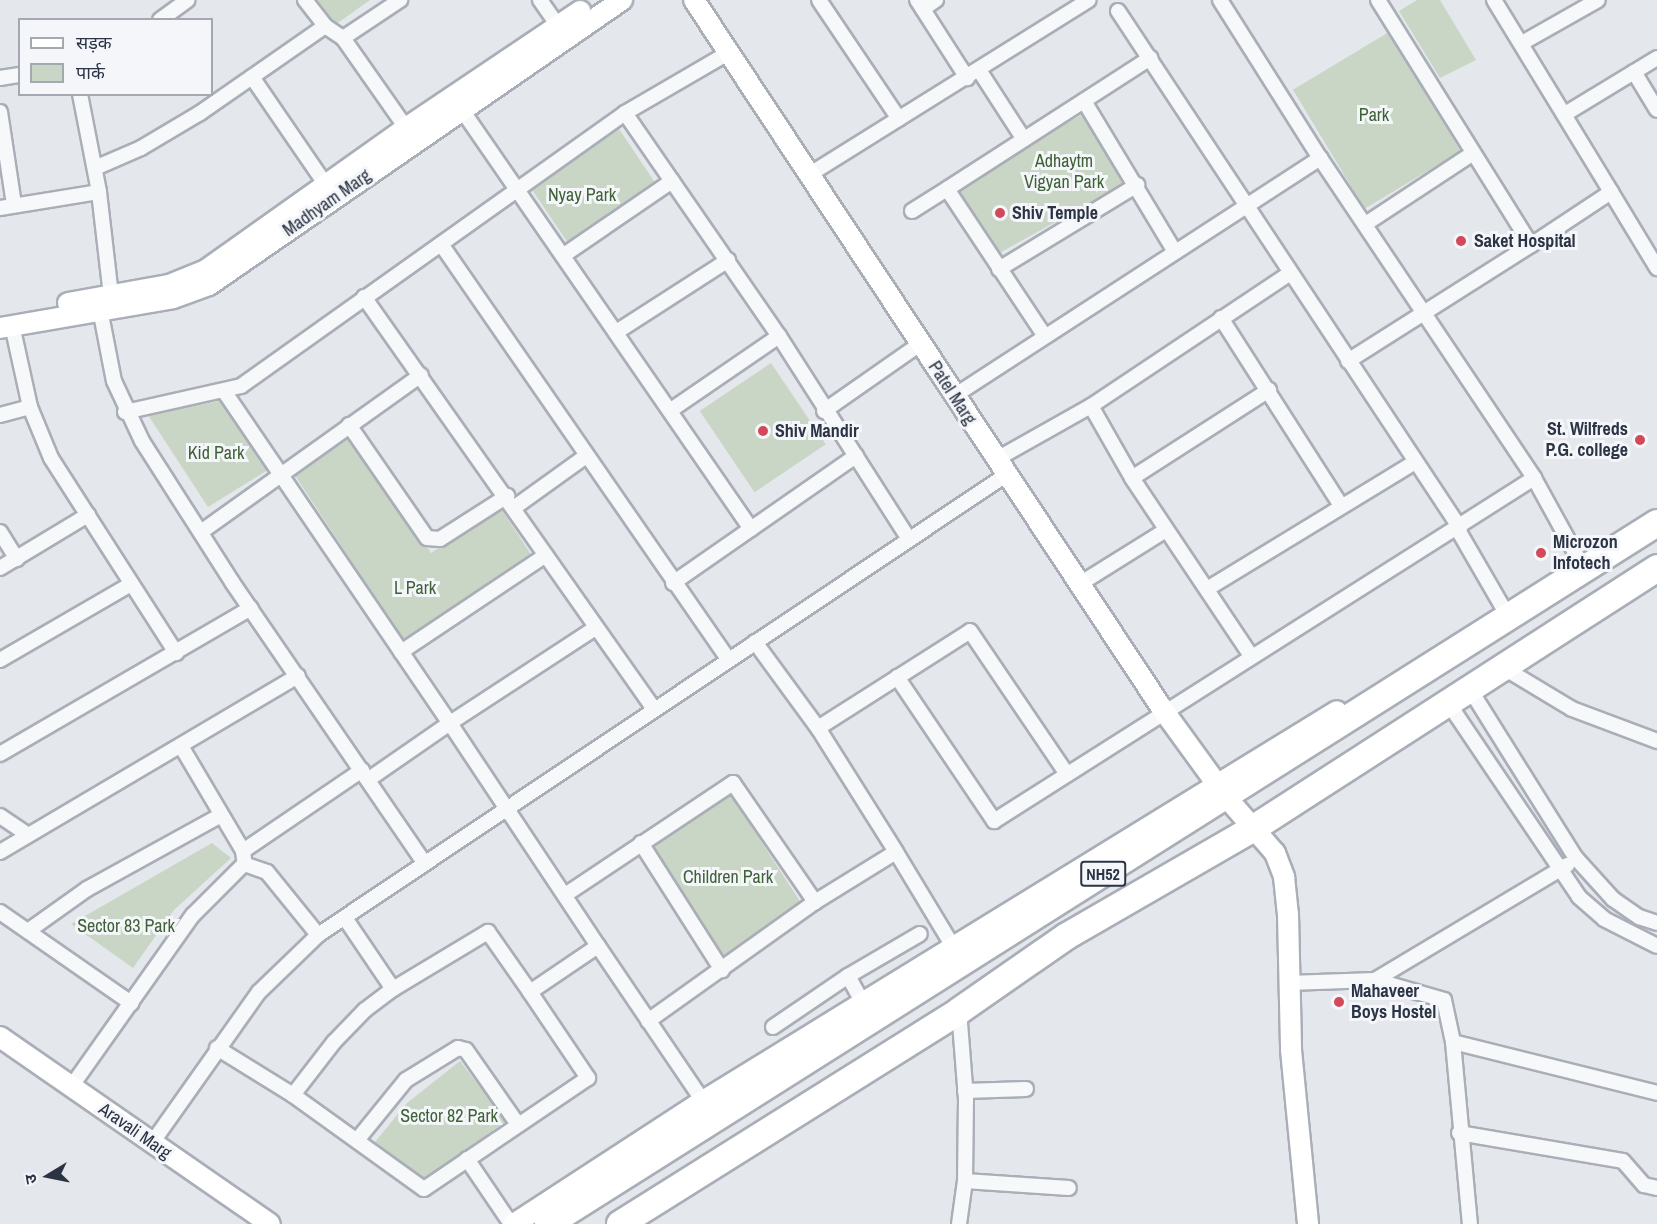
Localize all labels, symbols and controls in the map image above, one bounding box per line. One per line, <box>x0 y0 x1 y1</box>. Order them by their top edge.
legend <box>18 18 213 96</box>
text: सड़क <box>76 30 112 55</box>
text: पार्क <box>76 60 105 85</box>
park label: Park <box>1359 104 1389 126</box>
park label: Adhaytm Vigyan Park <box>1024 151 1104 194</box>
street label: Madhyam Marg <box>279 165 375 241</box>
park label: Nyay Park <box>548 184 616 206</box>
place label: Shiv Temple <box>1012 202 1098 224</box>
marker: Shiv Temple <box>993 206 1007 220</box>
place label: Saket Hospital <box>1474 230 1576 252</box>
marker: Saket Hospital <box>1452 232 1470 250</box>
street label: Patel Marg <box>924 357 980 429</box>
place label: St. Wilfreds P.G. college <box>1545 419 1628 462</box>
place label: Shiv Mandir <box>775 420 859 442</box>
marker: Shiv Mandir <box>756 424 770 438</box>
marker: St. Wilfreds P.G. college <box>1633 433 1647 447</box>
park label: Kid Park <box>188 442 244 464</box>
place label: Microzon Infotech <box>1553 532 1618 574</box>
marker: Microzon Infotech <box>1534 546 1548 560</box>
park label: L Park <box>394 577 436 599</box>
road number: NH52 <box>1079 861 1127 887</box>
park label: Children Park <box>683 866 773 888</box>
park label: Sector 83 Park <box>77 915 175 937</box>
place label: Mahaveer Boys Hostel <box>1351 981 1436 1024</box>
marker: Mahaveer Boys Hostel <box>1332 995 1346 1009</box>
street label: Aravali Marg <box>95 1098 175 1164</box>
park label: Sector 82 Park <box>400 1105 498 1127</box>
north arrow <box>18 1146 78 1206</box>
text: उ <box>19 1173 42 1186</box>

